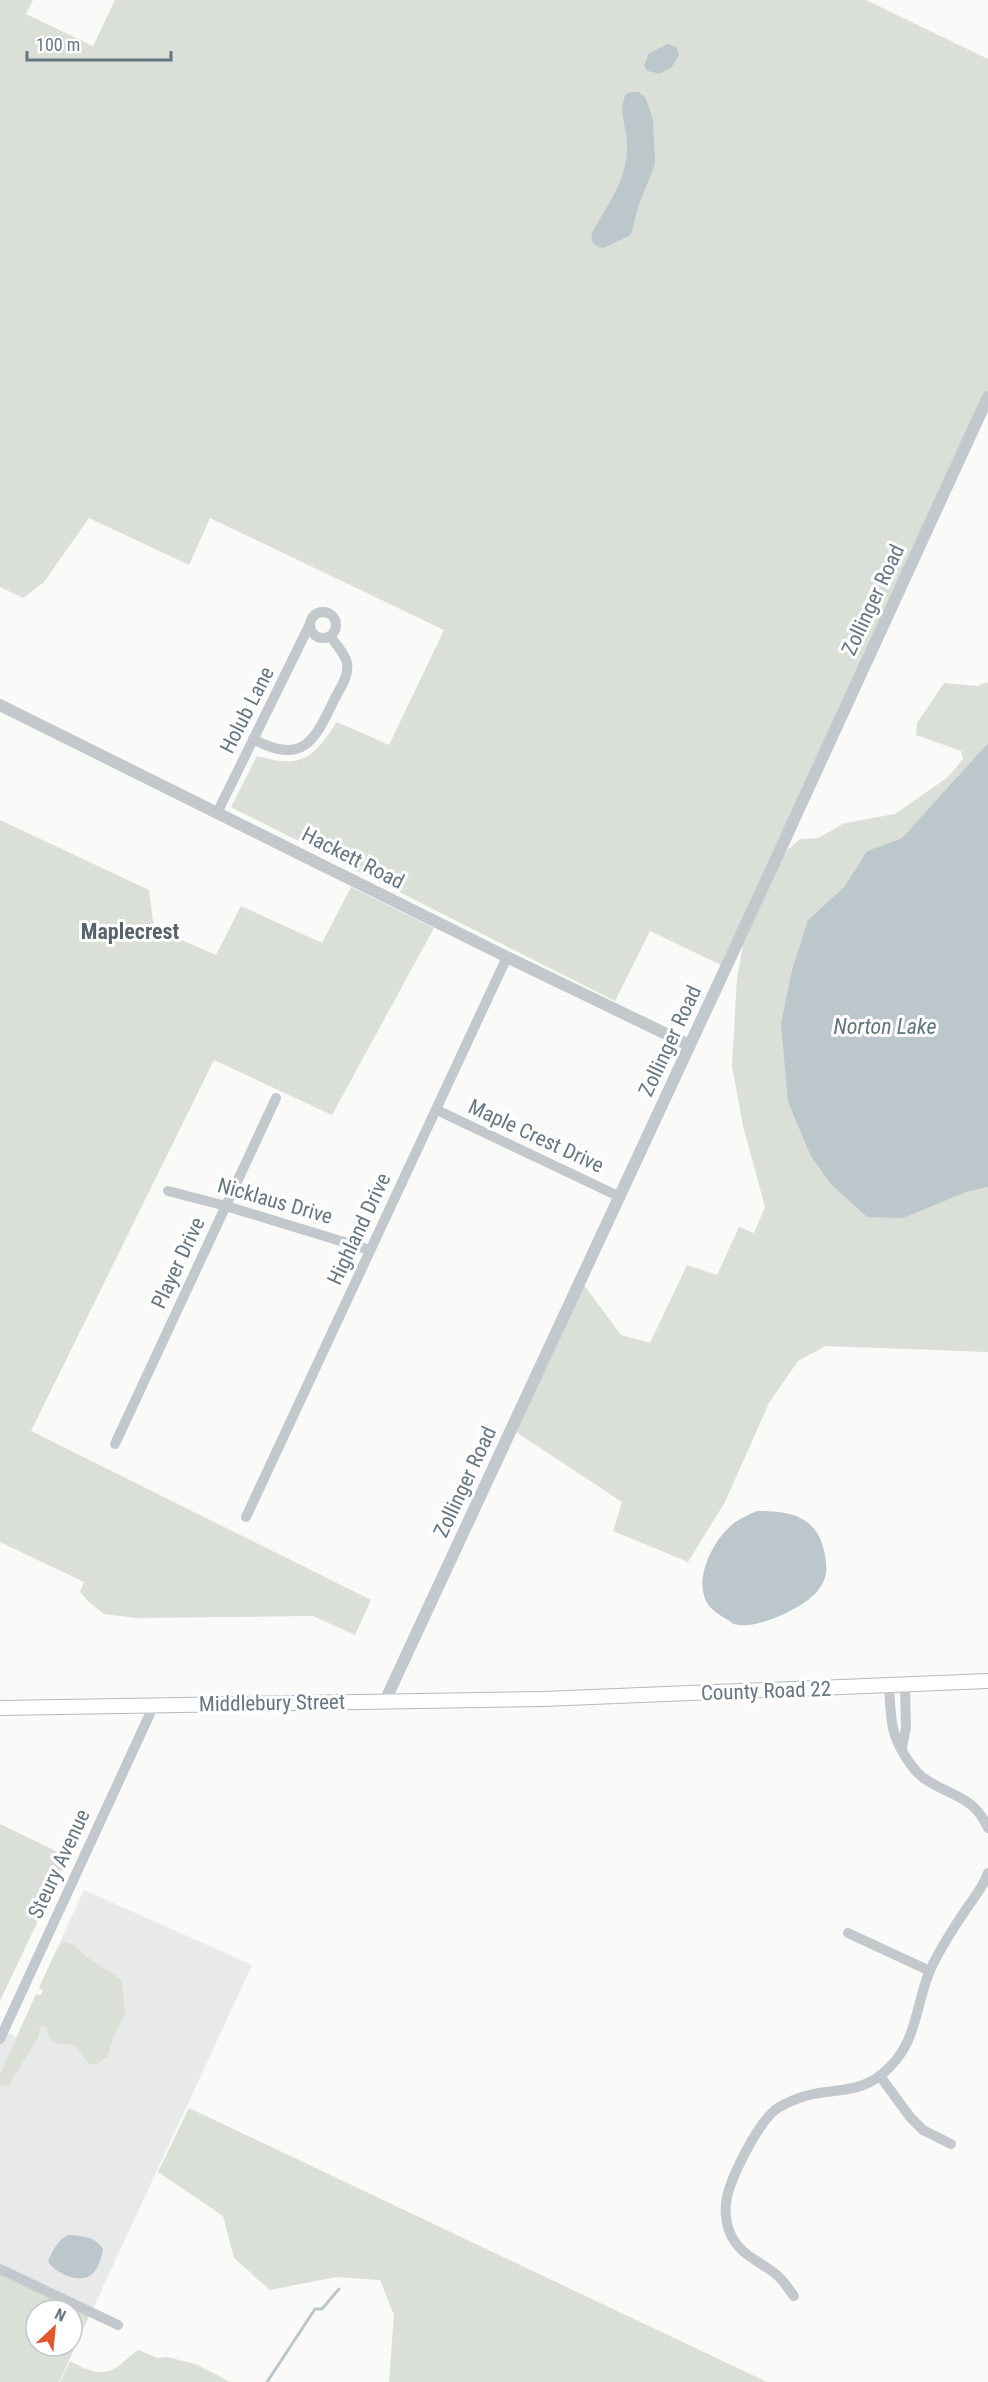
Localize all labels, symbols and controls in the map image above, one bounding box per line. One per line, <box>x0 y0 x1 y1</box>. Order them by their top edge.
scale bar <box>27 24 171 62</box>
text: 100 m <box>36 34 80 55</box>
street label: Zollinger Road <box>837 541 909 659</box>
street label: Holub Lane <box>215 663 279 757</box>
street label: Hackett Road <box>298 822 408 894</box>
district label: Maplecrest <box>81 919 179 944</box>
street label: Zollinger Road <box>634 982 706 1100</box>
water label: Norton Lake <box>834 1014 936 1039</box>
street label: Maple Crest Drive <box>465 1094 607 1178</box>
street label: Highland Drive <box>323 1169 395 1289</box>
street label: Nicklaus Drive <box>215 1173 335 1229</box>
street label: Player Drive <box>146 1213 210 1312</box>
street label: Zollinger Road <box>429 1423 501 1541</box>
street label: County Road 22 <box>700 1677 832 1705</box>
street label: Middlebury Street <box>199 1690 345 1716</box>
street label: Steury Avenue <box>23 1805 95 1922</box>
north arrow <box>24 2298 84 2358</box>
text: N <box>52 2304 69 2326</box>

